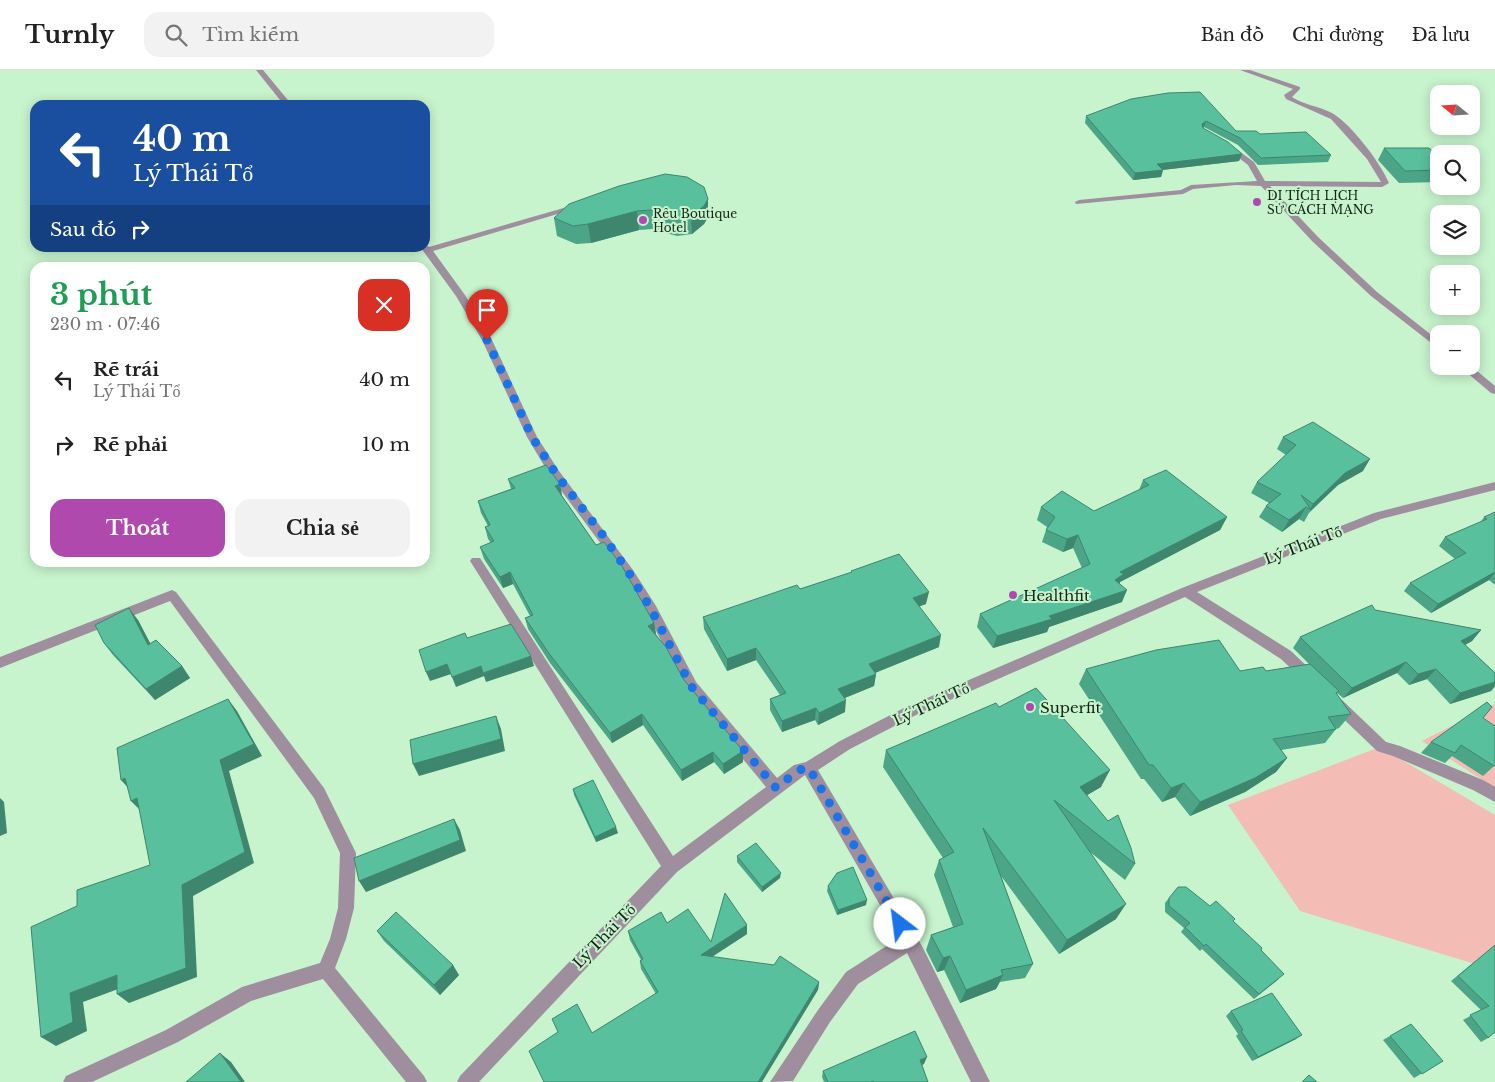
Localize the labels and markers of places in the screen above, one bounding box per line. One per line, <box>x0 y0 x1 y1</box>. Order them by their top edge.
place label: DI TÍCH LỊCH SỬ CÁCH MẠNG <box>1267 187 1374 217</box>
marker: DI TÍCH LỊCH SỬ CÁCH MẠNG <box>1251 196 1263 208</box>
place label: Rêu Boutique Hotel <box>653 206 737 235</box>
marker: Rêu Boutique Hotel <box>637 214 649 226</box>
pin <box>466 289 508 340</box>
place label: Healthfit <box>1023 586 1090 605</box>
marker: Healthfit <box>1007 589 1019 601</box>
place label: Superfit <box>1040 698 1101 717</box>
marker: Superfit <box>1024 701 1036 713</box>

